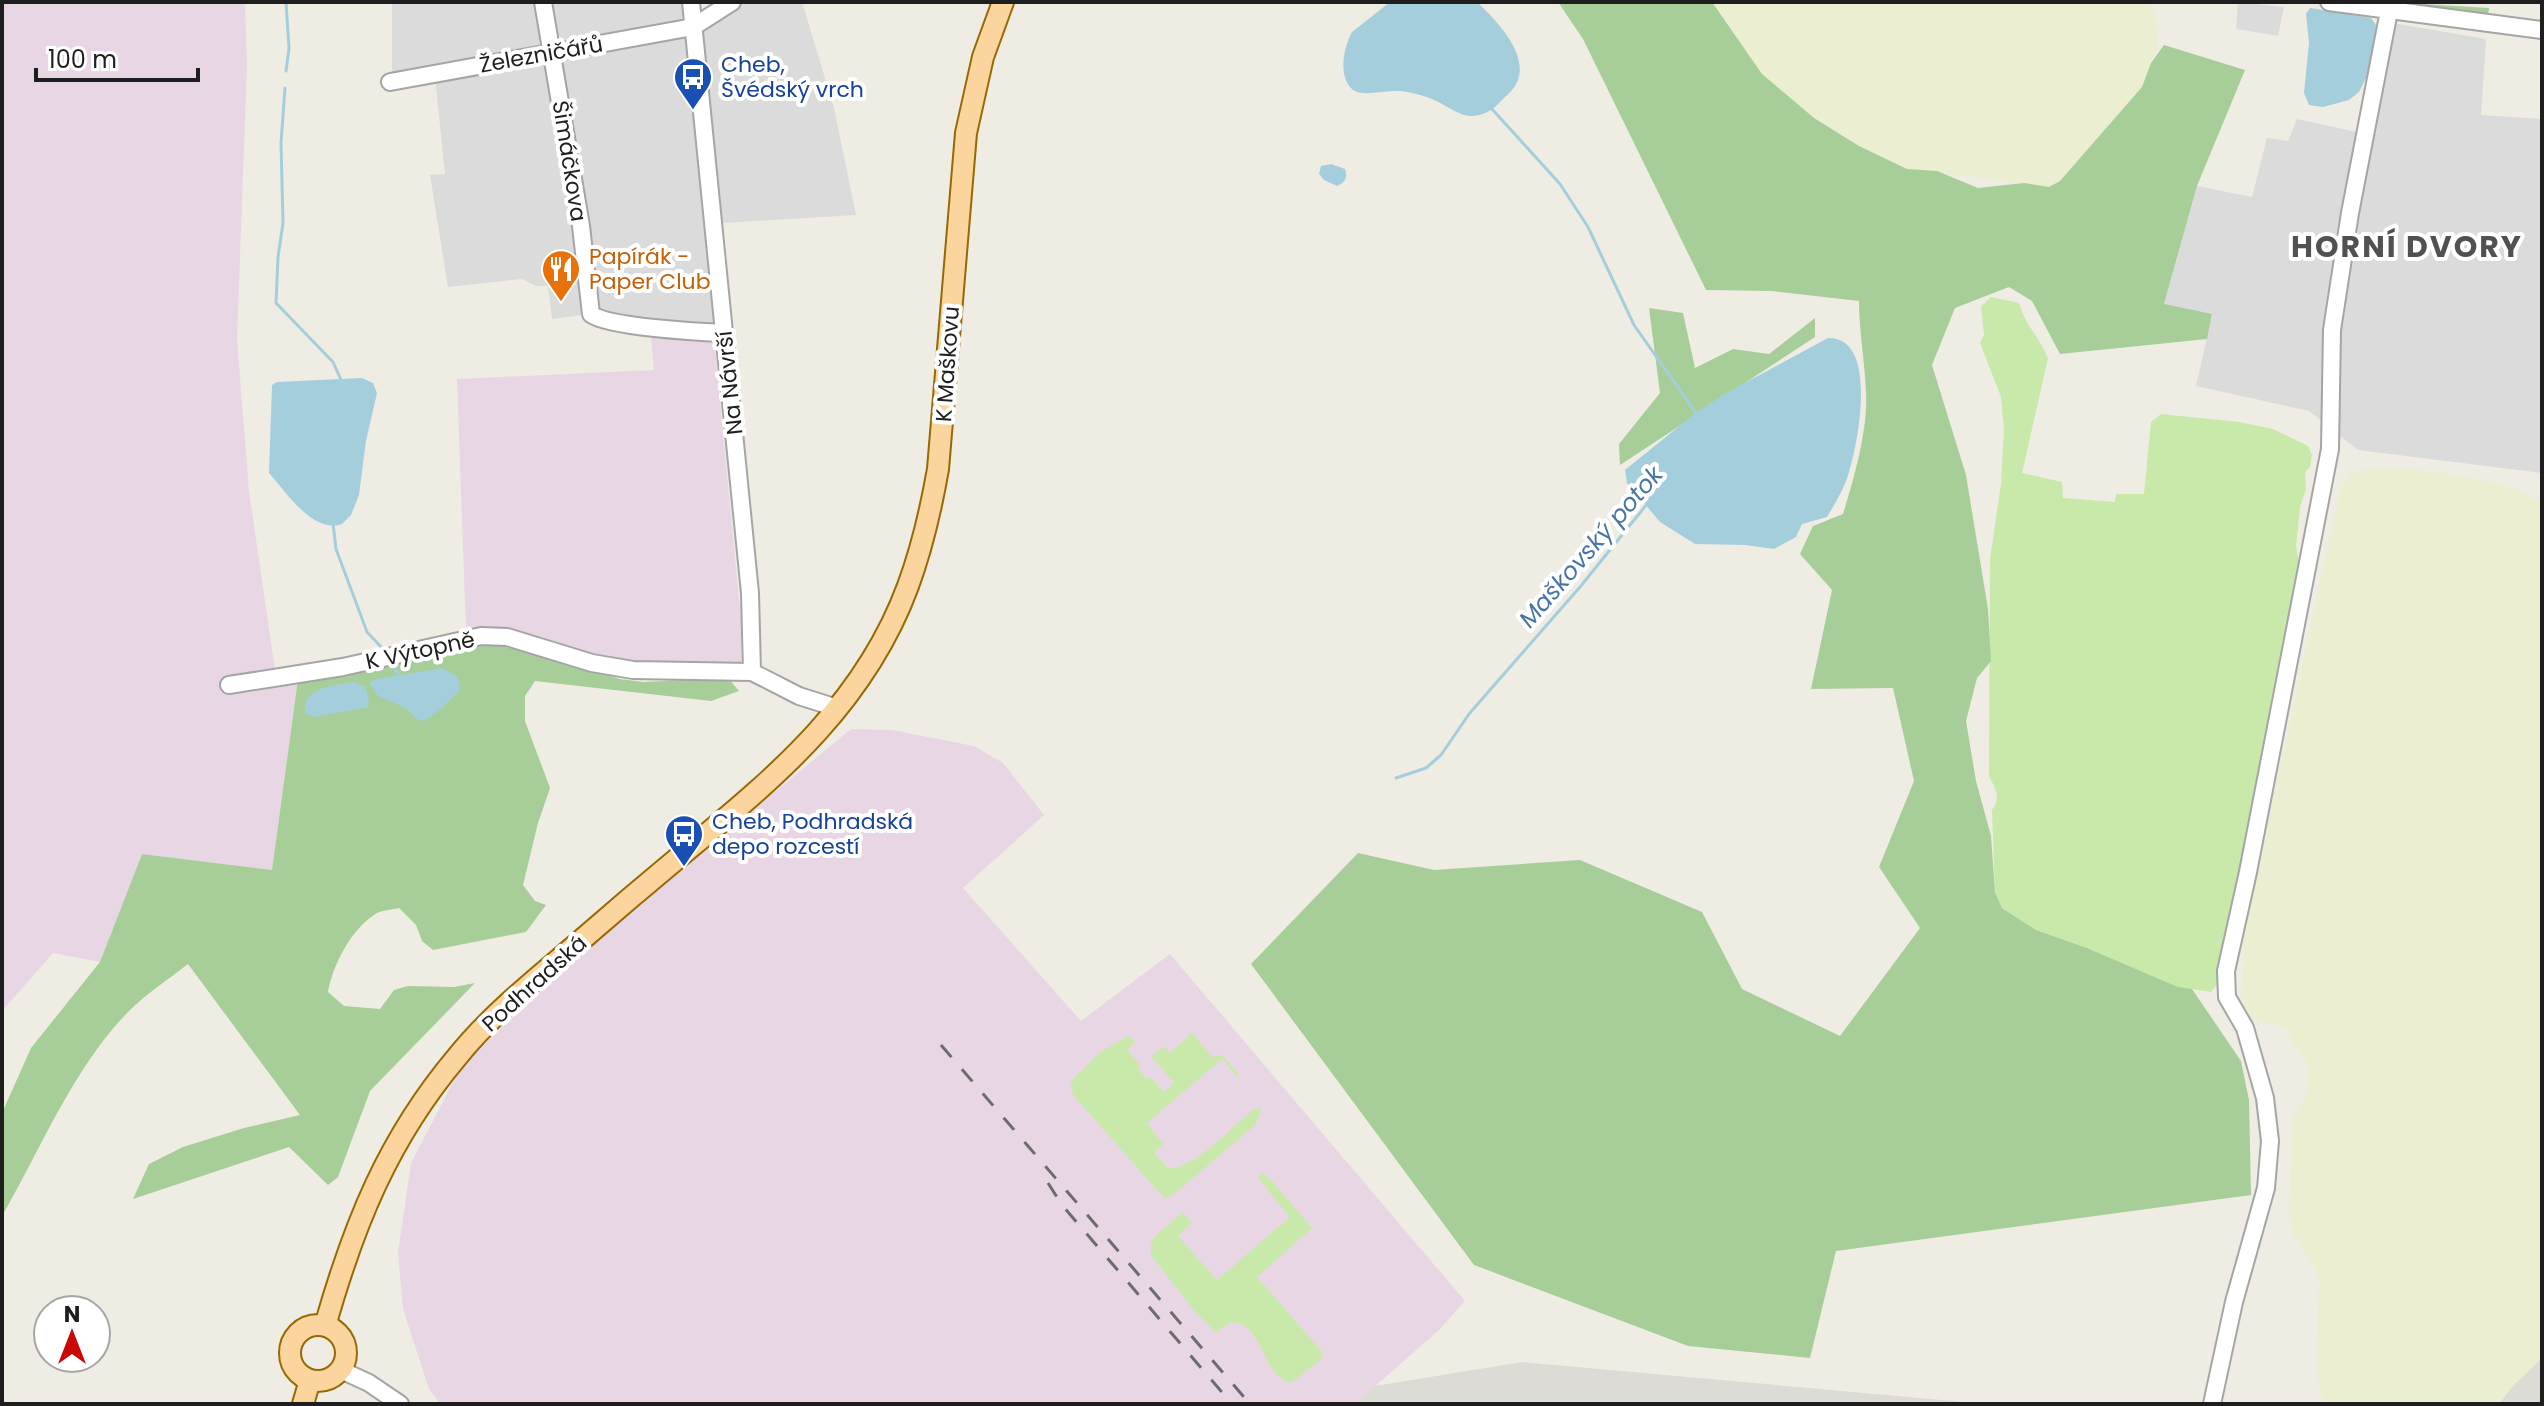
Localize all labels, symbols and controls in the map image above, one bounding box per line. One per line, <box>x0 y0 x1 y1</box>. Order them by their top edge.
street label: Železničářů <box>477 28 605 81</box>
scale bar <box>36 32 198 82</box>
text: 100 m <box>48 43 117 76</box>
place label: Cheb, Švédský vrch <box>721 49 864 105</box>
bus stop icon: Cheb, Švédský vrch <box>672 56 714 111</box>
street label: Šimáčkova <box>545 98 594 224</box>
district label: HORNÍ DVORY <box>2291 225 2523 268</box>
place label: Papírák - Paper Club <box>589 241 711 297</box>
restaurant icon: Papírák - Paper Club <box>540 248 582 303</box>
street label: K Maškovu <box>928 305 967 423</box>
street label: Na Návrší <box>709 330 750 436</box>
water label: Maškovský potok <box>1511 458 1671 635</box>
street label: K Výtopně <box>363 624 478 677</box>
place label: Cheb, Podhradská depo rozcestí <box>712 806 913 862</box>
bus stop icon: Cheb, Podhradská depo rozcestí <box>663 813 705 868</box>
street label: Podhradská <box>475 928 594 1039</box>
north arrow <box>32 1294 112 1374</box>
text: N <box>64 1299 80 1330</box>

